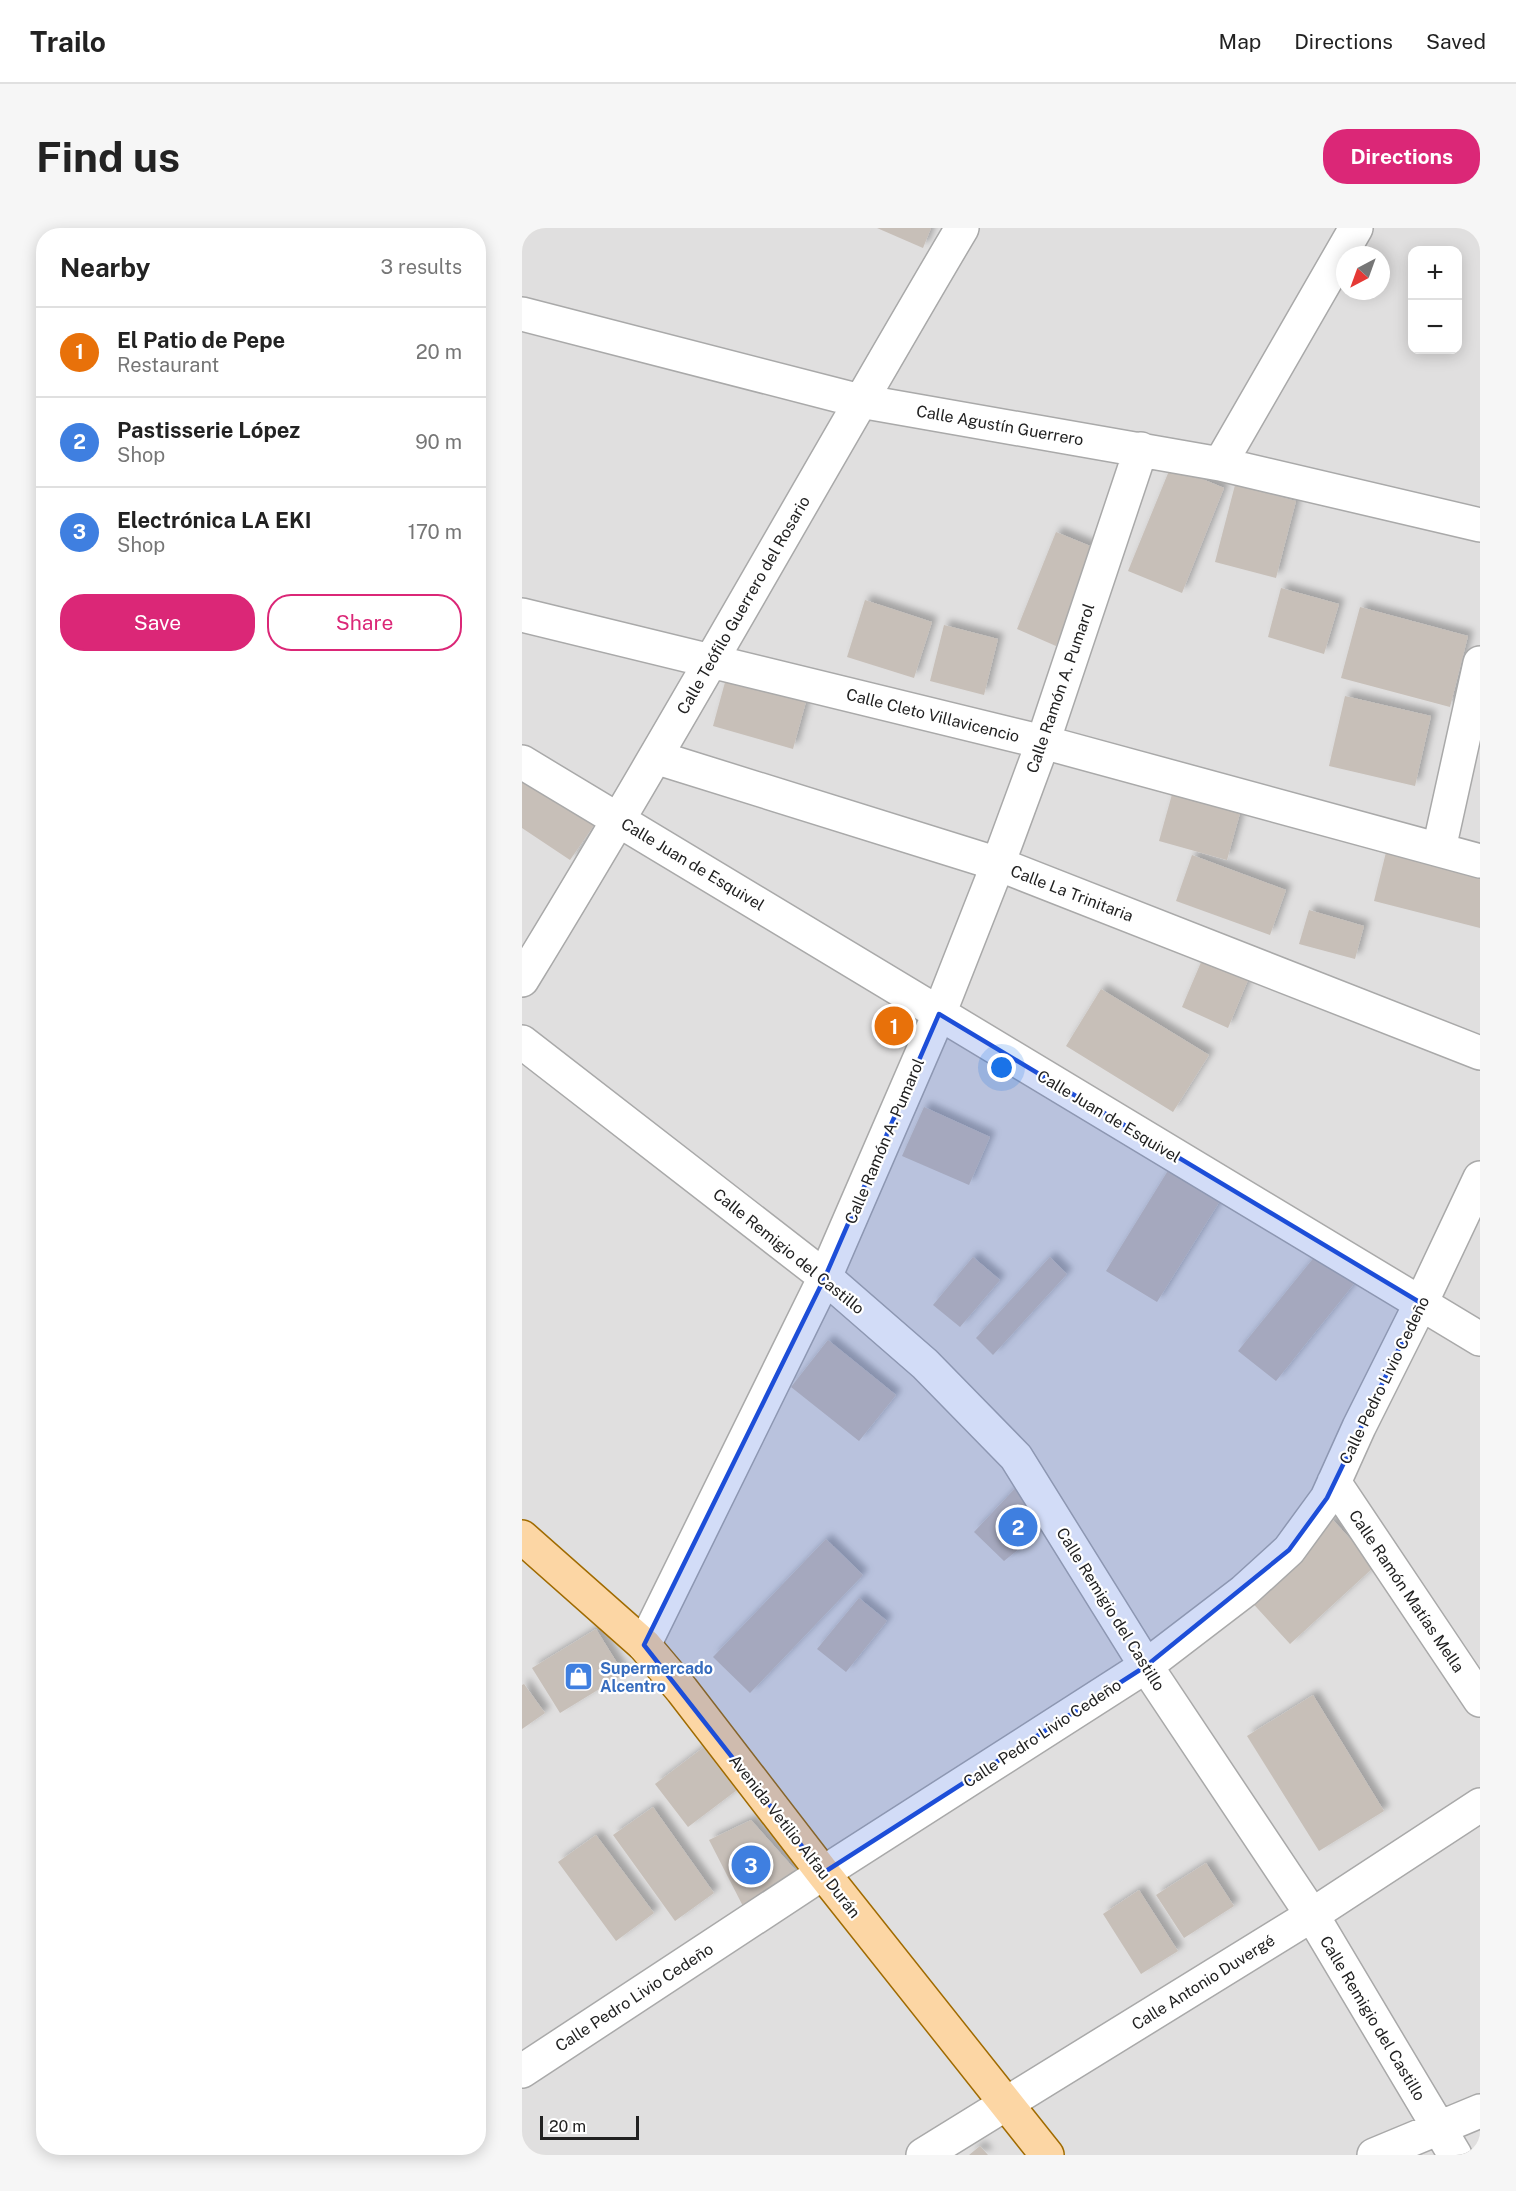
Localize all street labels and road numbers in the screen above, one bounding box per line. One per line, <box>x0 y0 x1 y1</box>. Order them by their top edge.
street label: Calle Agustín Guerrero <box>915 401 1085 450</box>
street label: Calle Teófilo Guerrero del Rosario <box>673 493 814 718</box>
street label: Calle Ramón A. Pumarol <box>1022 601 1099 775</box>
street label: Calle Cleto Villavicencio <box>844 685 1021 746</box>
street label: Calle Juan de Esquivel <box>618 814 768 915</box>
street label: Calle La Trinitaria <box>1008 861 1136 926</box>
street label: Calle Ramón A. Pumarol <box>841 1055 928 1227</box>
street label: Calle Juan de Esquivel <box>1034 1066 1184 1167</box>
street label: Calle Remigio del Castillo <box>709 1185 868 1318</box>
street label: Calle Pedro Livio Cedeño <box>1335 1293 1433 1467</box>
street label: Calle Ramón Matías Mella <box>1345 1506 1468 1676</box>
street label: Calle Remigio del Castillo <box>1052 1524 1169 1694</box>
street label: Calle Pedro Livio Cedeño <box>960 1675 1125 1792</box>
street label: Avenida Vetilio Alfau Durán <box>725 1751 864 1922</box>
street label: Calle Antonio Duvergé <box>1128 1931 1278 2034</box>
street label: Calle Remigio del Castillo <box>1316 1932 1429 2104</box>
street label: Calle Pedro Livio Cedeño <box>552 1939 717 2056</box>

